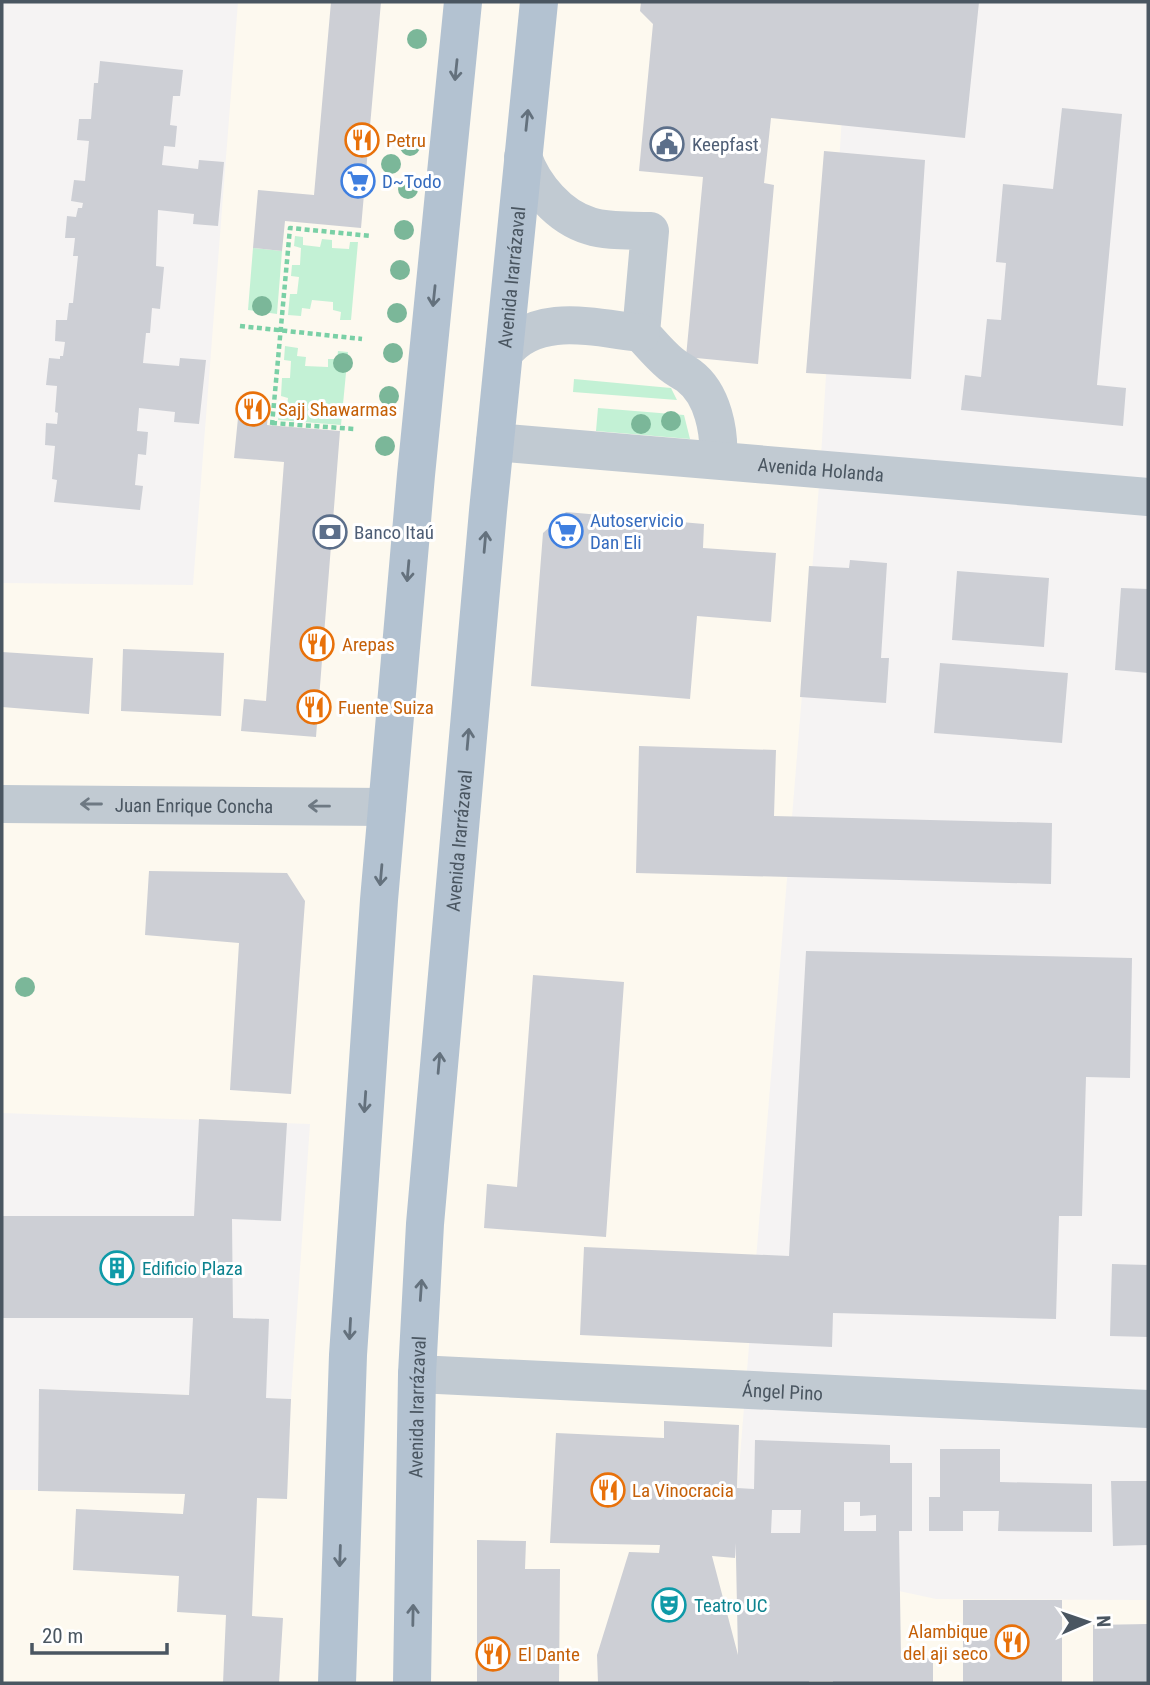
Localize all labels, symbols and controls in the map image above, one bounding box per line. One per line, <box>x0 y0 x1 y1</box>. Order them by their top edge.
one-way arrow <box>449 58 462 80</box>
one-way arrow <box>520 109 533 132</box>
restaurant icon: Petru <box>343 121 381 159</box>
public building icon: Keepfast <box>648 125 686 163</box>
place label: Petru <box>386 129 426 152</box>
place label: Keepfast <box>692 133 759 156</box>
supermarket icon: D~Todo <box>339 162 377 200</box>
place label: D~Todo <box>382 170 442 193</box>
street label: Avenida Irarrázaval <box>493 205 530 349</box>
one-way arrow <box>427 284 440 307</box>
restaurant icon: Sajj Shawarmas <box>234 390 272 428</box>
place label: Sajj Shawarmas <box>278 398 397 421</box>
street label: Avenida Holanda <box>757 453 885 486</box>
place label: Autoservicio Dan Eli <box>590 509 684 554</box>
supermarket icon: Autoservicio Dan Eli <box>547 512 585 550</box>
bank icon: Banco Itaú <box>311 513 349 551</box>
place label: Banco Itaú <box>354 521 434 544</box>
one-way arrow <box>479 531 492 553</box>
one-way arrow <box>401 560 414 582</box>
restaurant icon: Arepas <box>298 625 336 663</box>
place label: Arepas <box>342 633 395 656</box>
restaurant icon: Fuente Suiza <box>295 688 333 726</box>
place label: Fuente Suiza <box>338 696 434 719</box>
one-way arrow <box>462 728 475 750</box>
street label: Avenida Irarrázaval <box>441 769 477 913</box>
street label: Juan Enrique Concha <box>115 793 273 818</box>
one-way arrow <box>80 798 103 811</box>
one-way arrow <box>308 799 331 813</box>
one-way arrow <box>374 864 387 886</box>
one-way arrow <box>433 1052 446 1075</box>
one-way arrow <box>358 1090 371 1113</box>
building icon: Edificio Plaza <box>98 1249 136 1287</box>
place label: Edificio Plaza <box>142 1257 243 1280</box>
one-way arrow <box>414 1278 427 1301</box>
one-way arrow <box>343 1317 356 1340</box>
street label: Avenida Irarrázaval <box>404 1335 431 1478</box>
street label: Ángel Pino <box>742 1378 824 1405</box>
restaurant icon: La Vinocracia <box>589 1471 627 1509</box>
place label: La Vinocracia <box>632 1479 734 1502</box>
one-way arrow <box>334 1545 347 1568</box>
theatre icon: Teatro UC <box>650 1586 688 1624</box>
north arrow <box>1052 1587 1122 1657</box>
place label: Teatro UC <box>694 1594 768 1617</box>
one-way arrow <box>406 1604 420 1627</box>
scale bar <box>32 1612 166 1656</box>
text: N <box>1092 1615 1115 1628</box>
place label: Alambique del aji seco <box>903 1620 988 1665</box>
restaurant icon: Alambique del aji seco <box>993 1623 1031 1661</box>
text: 20 m <box>42 1624 83 1648</box>
restaurant icon: El Dante <box>474 1635 512 1673</box>
place label: El Dante <box>518 1643 580 1666</box>

